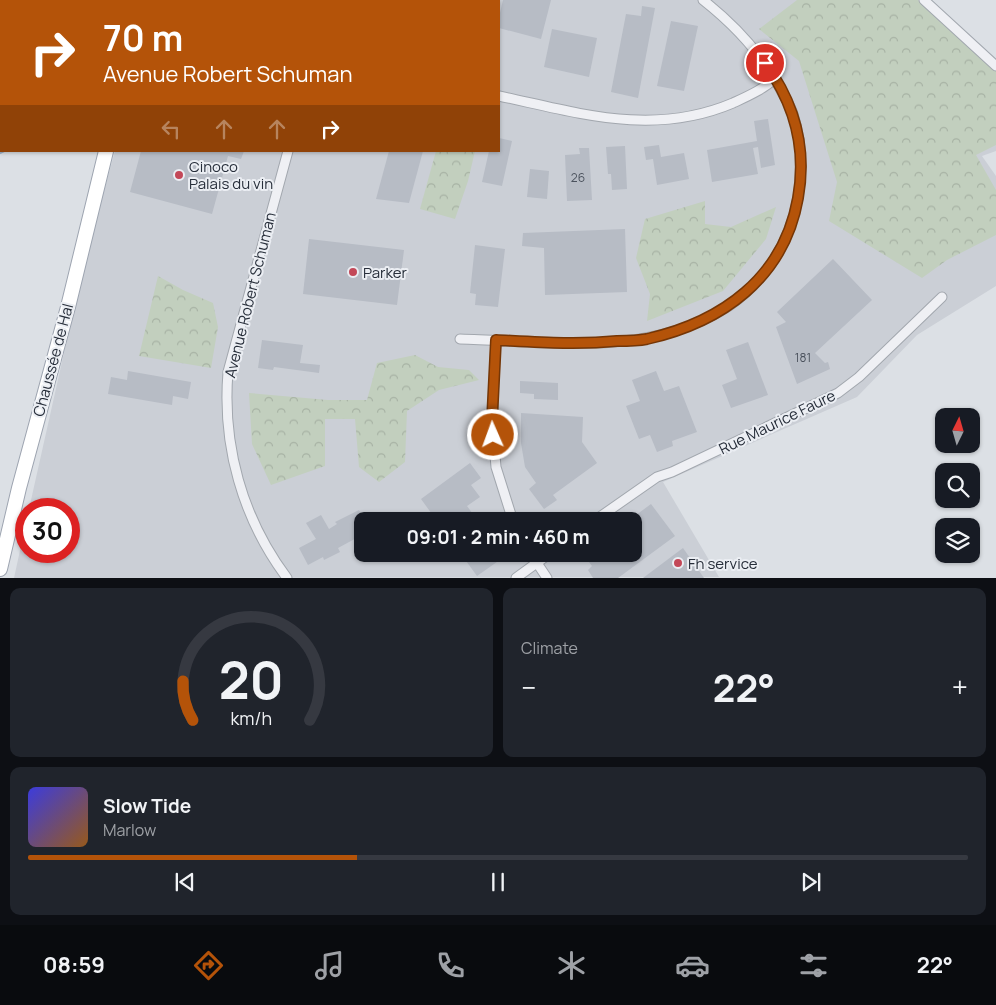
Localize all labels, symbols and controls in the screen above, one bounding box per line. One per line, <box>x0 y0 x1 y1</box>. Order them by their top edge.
text: 70 m <box>103 14 183 62</box>
icon: right <box>20 20 85 85</box>
pin <box>744 42 786 84</box>
icon: arrive <box>751 49 779 77</box>
text: Avenue Robert Schuman <box>103 59 352 89</box>
icon: left <box>157 115 185 143</box>
icon: ahead <box>210 115 238 143</box>
icon: ahead <box>263 115 291 143</box>
icon: right <box>316 115 344 143</box>
place label: Cinoco Palais du vin <box>189 156 273 194</box>
marker: Cinoco Palais du vin <box>173 169 185 181</box>
house number: 26 <box>571 169 585 186</box>
street label: Avenue Robert Schuman <box>219 210 281 380</box>
place label: Parker <box>363 262 408 283</box>
marker: Parker <box>347 266 359 278</box>
street label: Chaussée de Hal <box>28 301 78 419</box>
house number: 181 <box>795 349 811 366</box>
street label: Rue Maurice Faure <box>715 385 839 459</box>
position arrow <box>466 408 518 460</box>
north arrow <box>935 408 980 452</box>
map controls <box>935 408 980 563</box>
button: search <box>935 463 980 508</box>
speed limit sign: 30 <box>15 498 80 563</box>
button: layers <box>935 518 980 563</box>
text: 09:01 · 2 min · 460 m <box>406 524 590 550</box>
place label: Fh service <box>688 553 758 574</box>
marker: Fh service <box>672 557 684 569</box>
text: Climate <box>521 637 578 659</box>
text: 20 <box>219 644 284 715</box>
text: 22° <box>713 661 775 713</box>
text: − <box>521 668 536 706</box>
text: + <box>952 668 968 706</box>
text: km/h <box>231 706 272 730</box>
text: Slow Tide <box>103 793 191 819</box>
text: Marlow <box>103 819 156 841</box>
icon: previous <box>171 868 199 896</box>
icon: pause <box>484 868 512 896</box>
icon: next <box>797 868 825 896</box>
icon: directions <box>191 948 226 983</box>
icon: music <box>312 948 347 983</box>
icon: phone <box>433 948 468 983</box>
icon: climate <box>554 948 589 983</box>
icon: car <box>675 948 710 983</box>
icon: filters <box>796 948 831 983</box>
text: 08:59 <box>43 950 105 980</box>
text: 22° <box>917 950 953 980</box>

